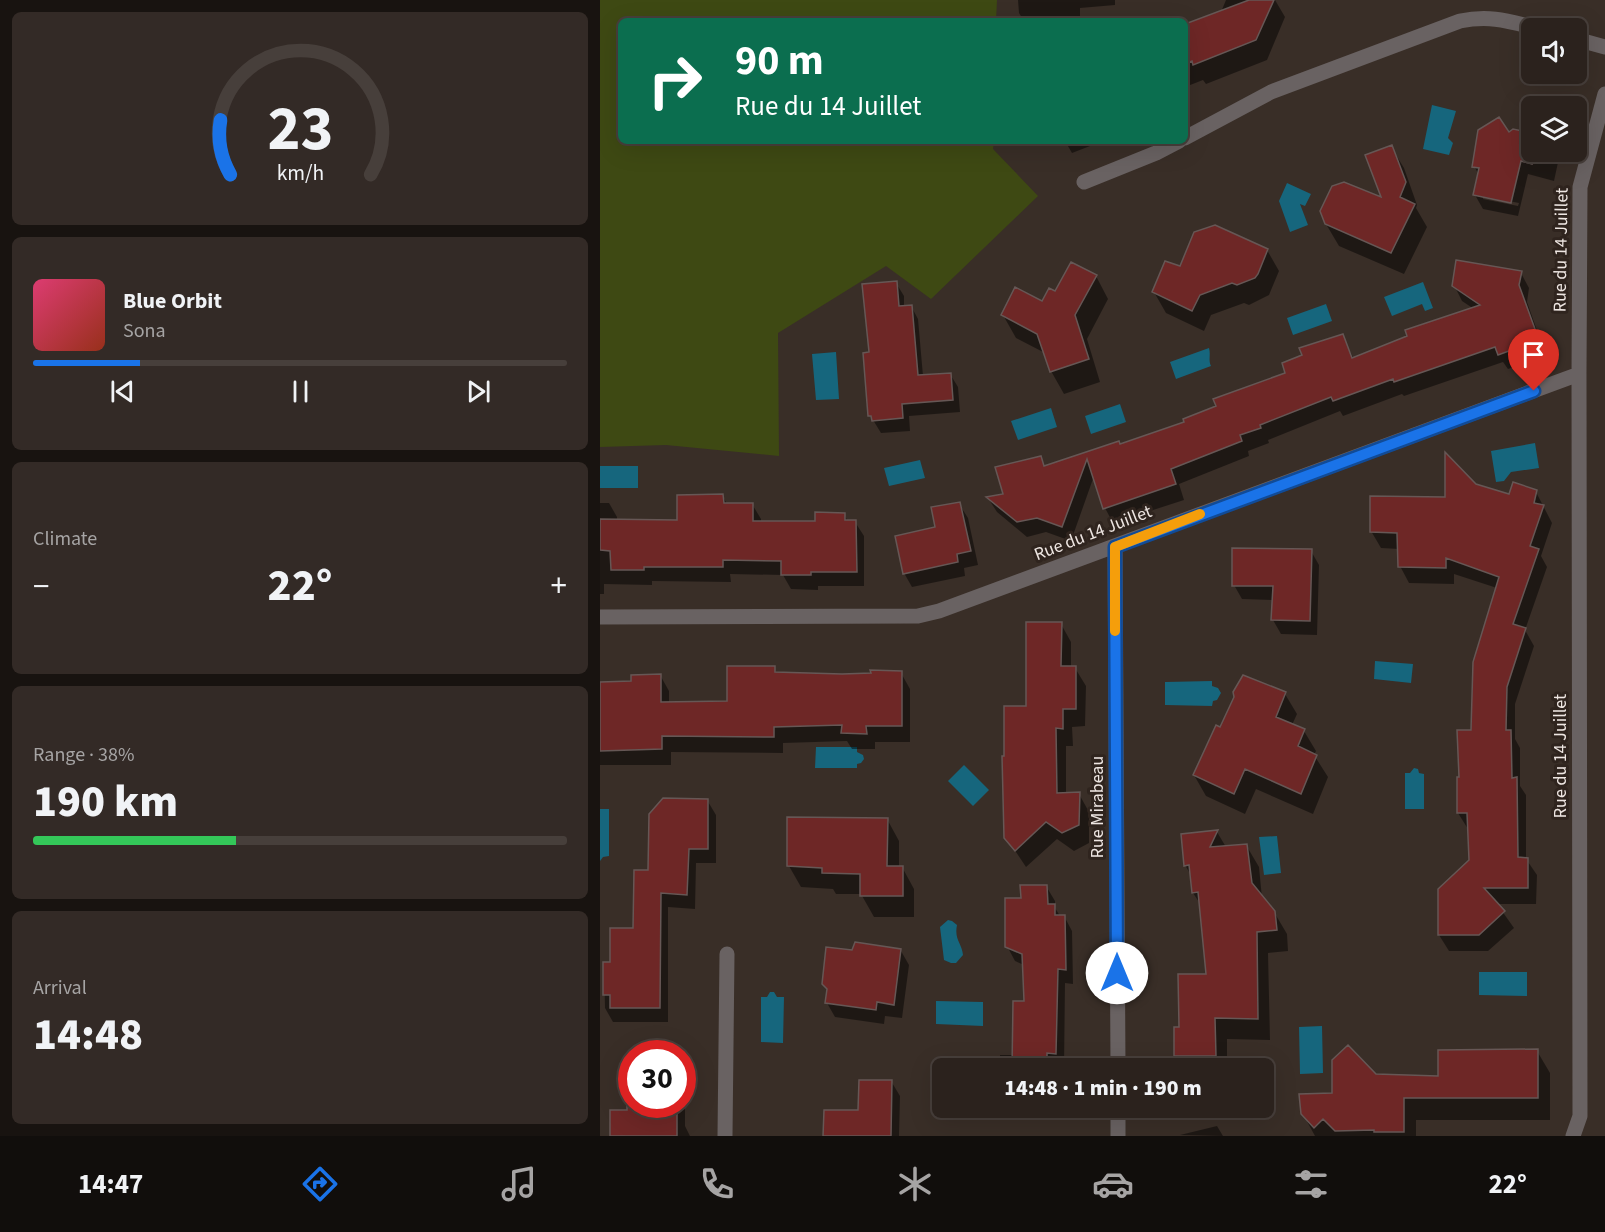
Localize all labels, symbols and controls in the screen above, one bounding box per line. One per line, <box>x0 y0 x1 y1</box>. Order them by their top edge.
map controls <box>1521 18 1587 162</box>
button: sound <box>1521 18 1587 84</box>
text: 90 m <box>735 31 824 91</box>
icon: right <box>636 42 714 120</box>
text: 23 <box>267 86 333 175</box>
text: Rue du 14 Juillet <box>735 87 921 126</box>
button: layers <box>1521 96 1587 162</box>
text: km/h <box>276 159 324 190</box>
street label: Rue du 14 Juillet <box>1547 188 1575 312</box>
text: Blue Orbit <box>123 285 222 317</box>
text: Sona <box>123 317 166 345</box>
pin <box>1508 329 1559 391</box>
icon: arrive <box>1517 338 1550 371</box>
icon: previous <box>106 375 139 408</box>
icon: pause <box>284 375 317 408</box>
icon: next <box>462 375 495 408</box>
street label: Rue du 14 Juillet <box>1030 499 1156 567</box>
text: Climate <box>33 525 97 553</box>
text: 22° <box>268 554 332 618</box>
text: − <box>33 563 49 610</box>
text: + <box>551 563 567 610</box>
street label: Rue du 14 Juillet <box>1548 694 1573 818</box>
text: Range · 38% <box>33 741 134 769</box>
street label: Rue Mirabeau <box>1085 756 1110 858</box>
text: 190 km <box>33 770 178 834</box>
position arrow <box>1085 941 1149 1005</box>
text: Arrival <box>33 974 87 1002</box>
text: 14:48 <box>33 1003 143 1067</box>
speed limit sign: 30 <box>618 1040 696 1118</box>
text: 14:48 · 1 min · 190 m <box>1004 1072 1202 1104</box>
icon: directions <box>299 1163 341 1205</box>
icon: music <box>498 1163 540 1205</box>
icon: phone <box>696 1163 738 1205</box>
icon: climate <box>894 1163 936 1205</box>
icon: car <box>1092 1163 1134 1205</box>
icon: filters <box>1290 1163 1332 1205</box>
text: 14:47 <box>78 1165 143 1204</box>
text: 22° <box>1489 1165 1527 1204</box>

